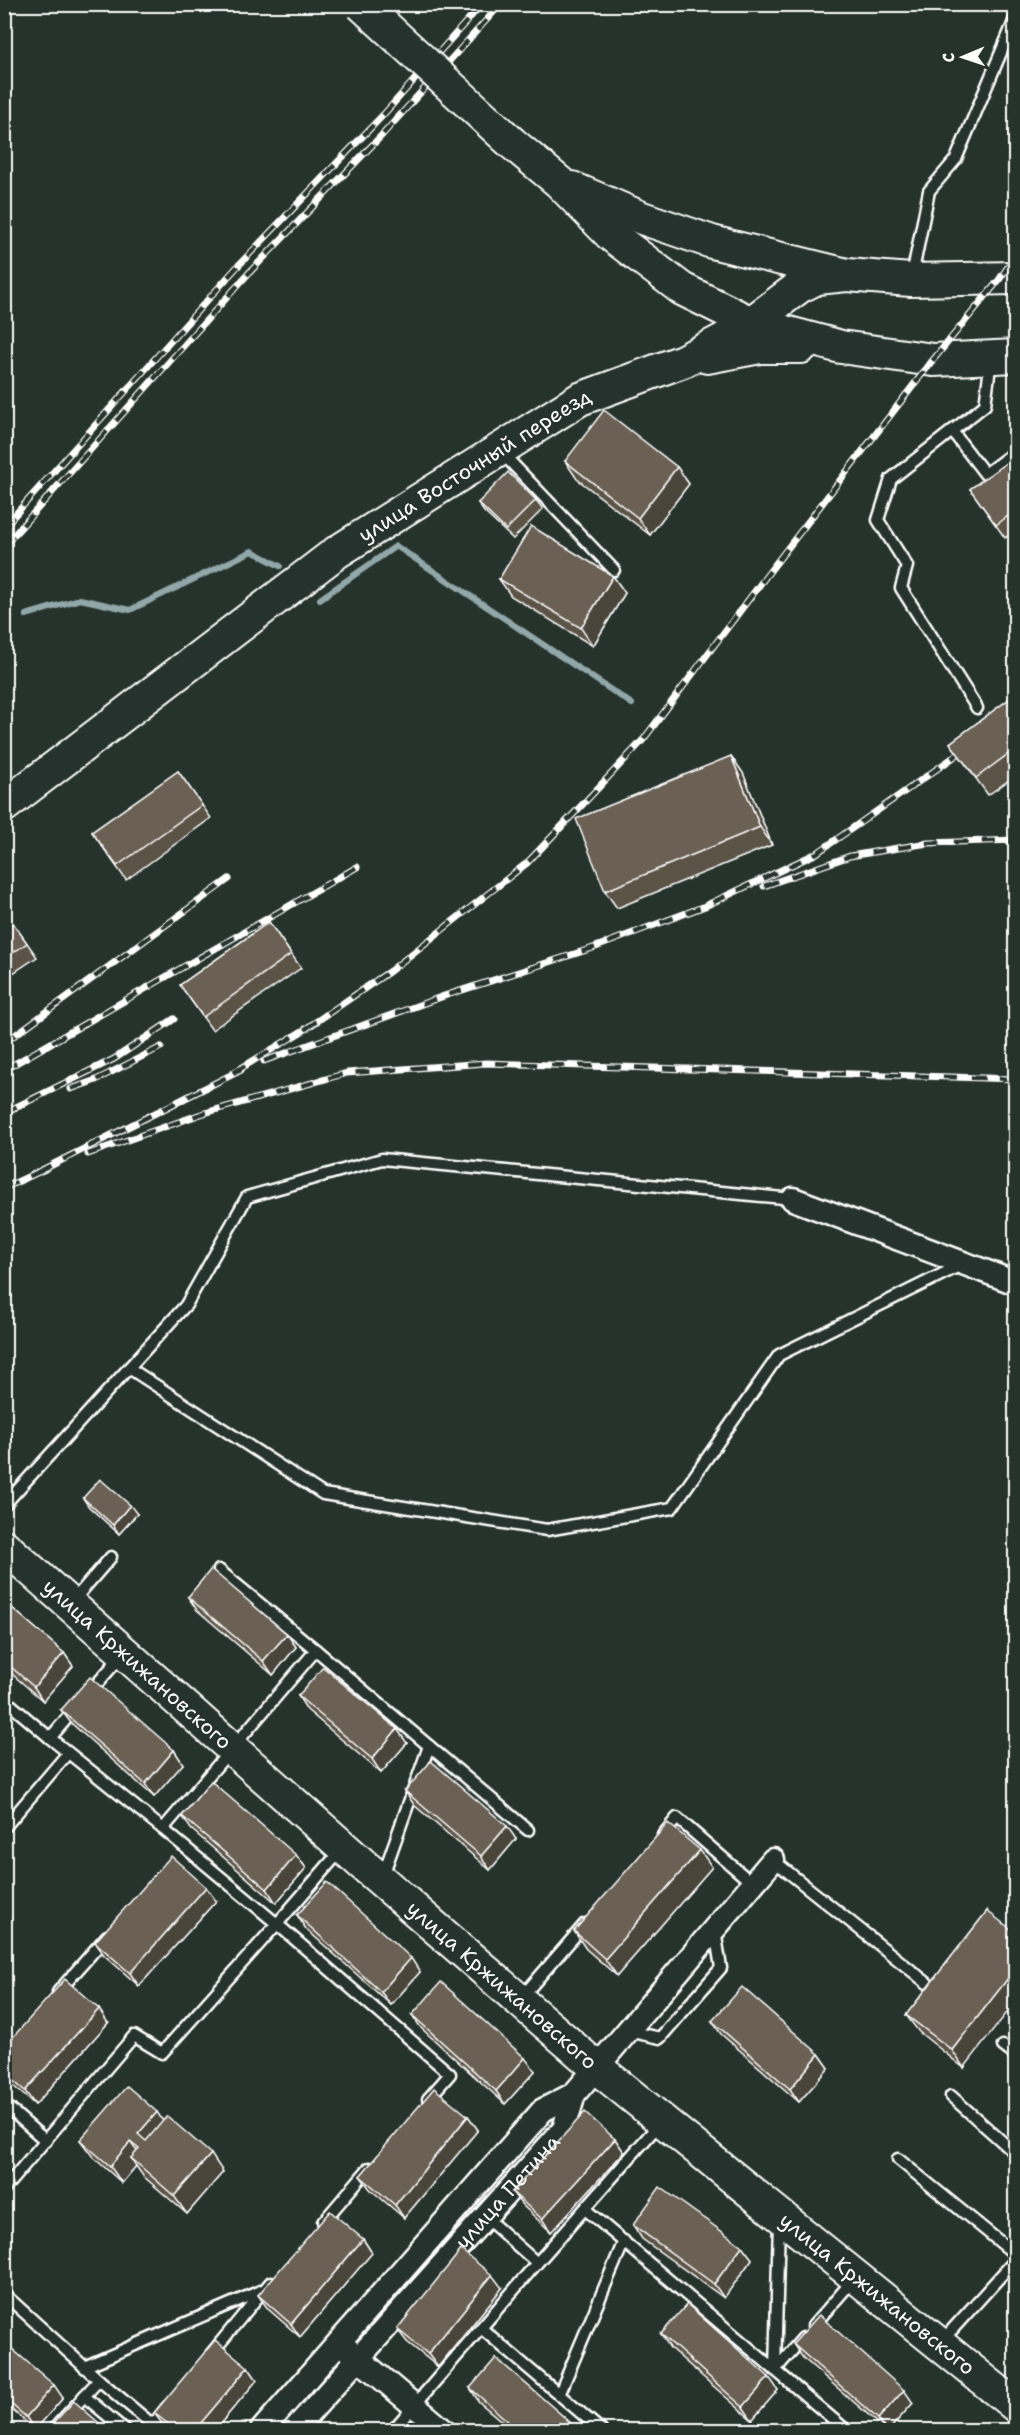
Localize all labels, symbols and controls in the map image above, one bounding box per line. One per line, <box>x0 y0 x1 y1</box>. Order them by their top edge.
north arrow <box>933 27 993 87</box>
text: С <box>938 52 959 63</box>
street label: улица Восточный переезд <box>353 382 596 549</box>
street label: улица Кржижановского <box>37 1573 238 1756</box>
street label: улица Кржижановского <box>401 1895 603 2076</box>
street label: улица Петина <box>449 2128 567 2255</box>
street label: улица Кржижановского <box>773 2206 981 2381</box>

